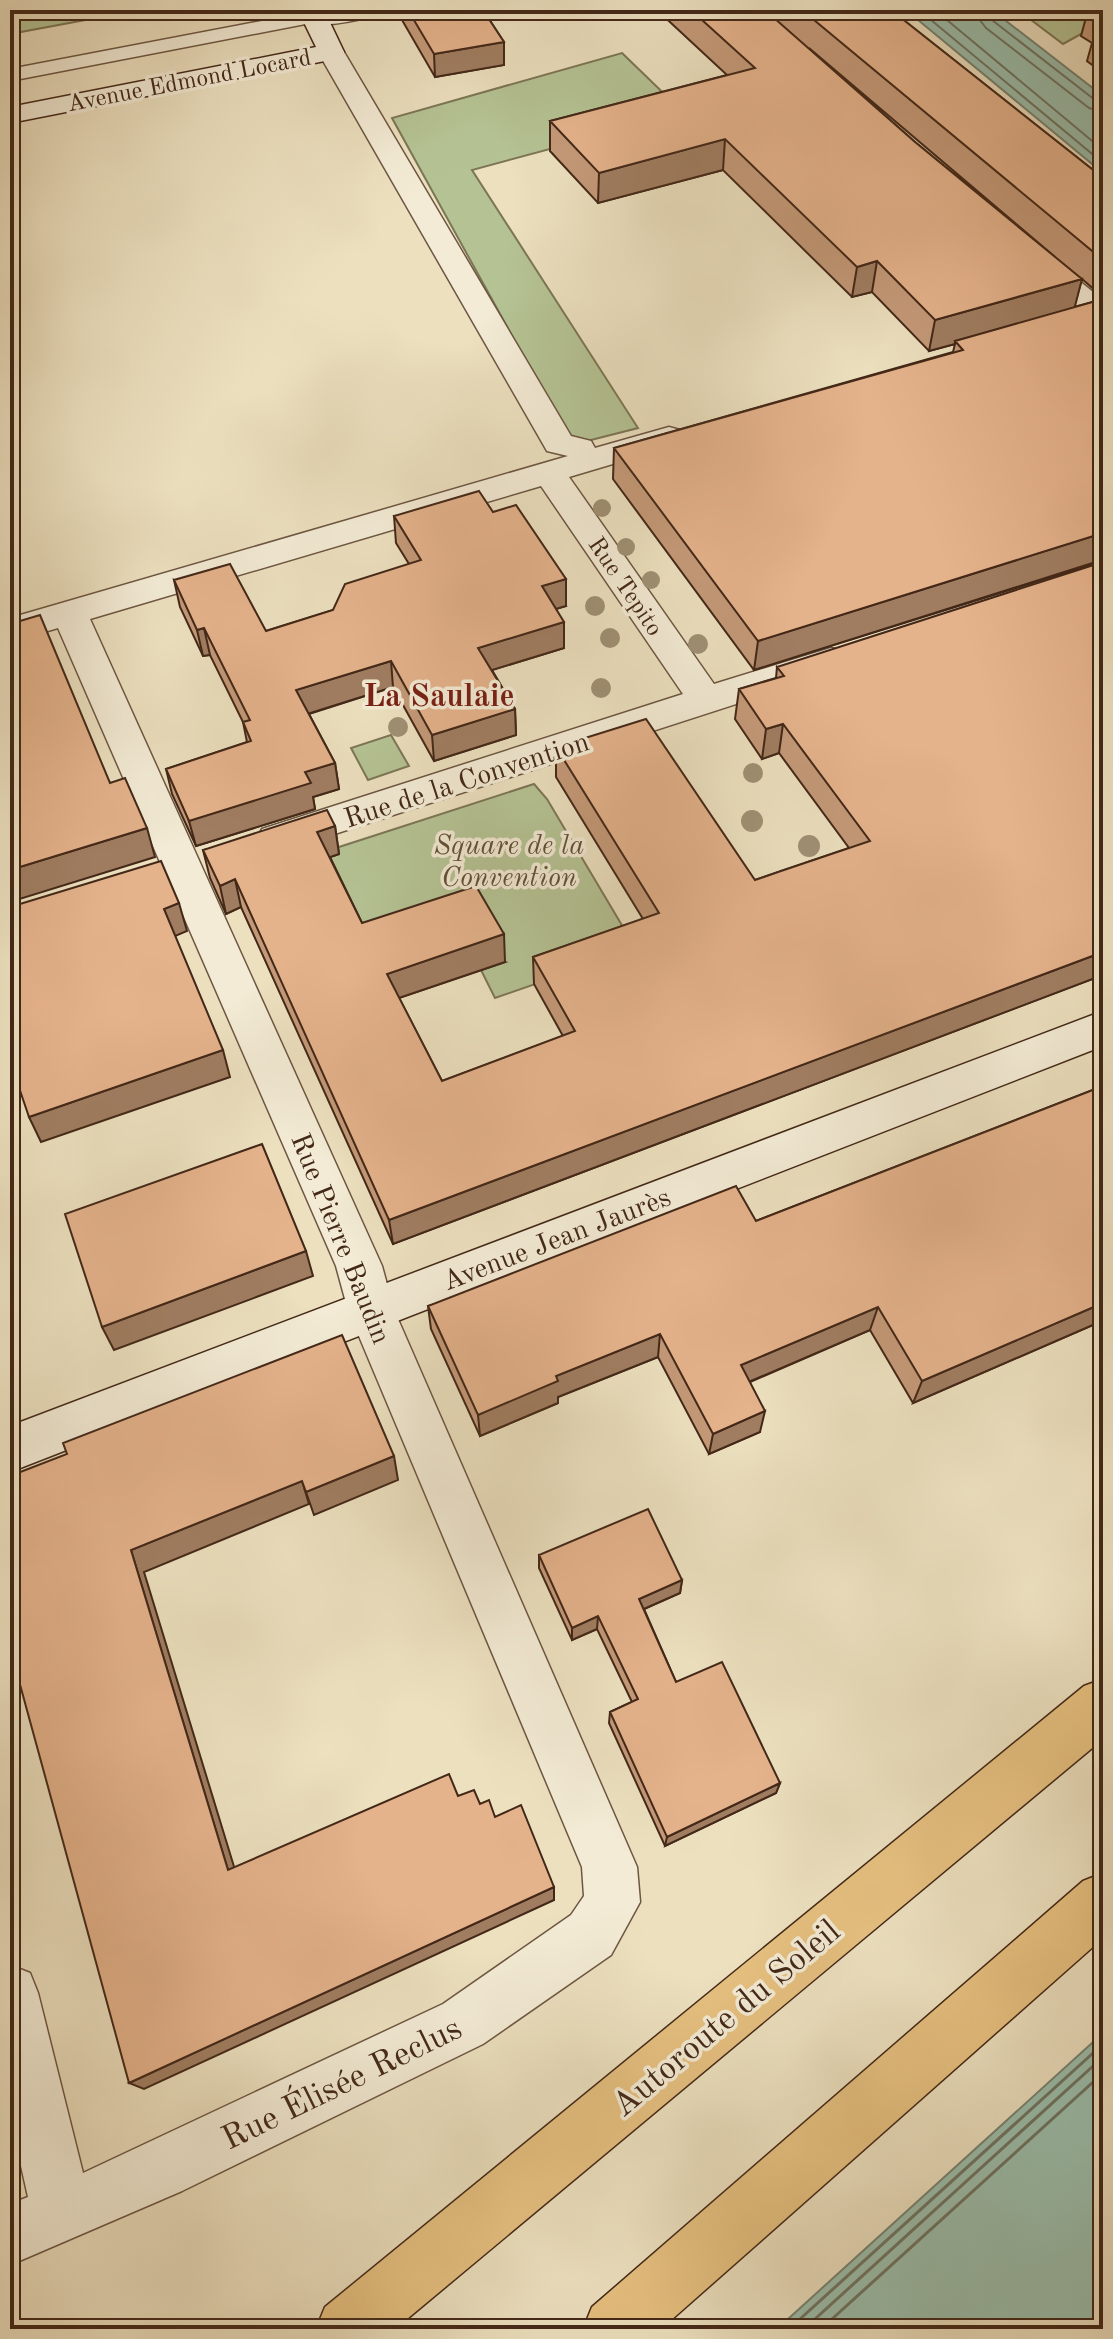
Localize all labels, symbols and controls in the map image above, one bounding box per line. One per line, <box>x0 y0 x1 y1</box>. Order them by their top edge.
street label: Avenue Edmond Locard <box>65 47 313 117</box>
street label: Rue Tepito <box>583 533 666 641</box>
district label: La Saulaie <box>363 682 515 714</box>
street label: Rue de la Convention <box>341 729 593 835</box>
park label: Square de la Convention <box>434 833 584 893</box>
street label: Rue Pierre Baudin <box>284 1130 394 1348</box>
street label: Avenue Jean Jaurès <box>439 1184 675 1297</box>
street label: Autoroute du Soleil <box>607 1915 847 2124</box>
street label: Rue Élisée Reclus <box>215 2007 467 2157</box>

